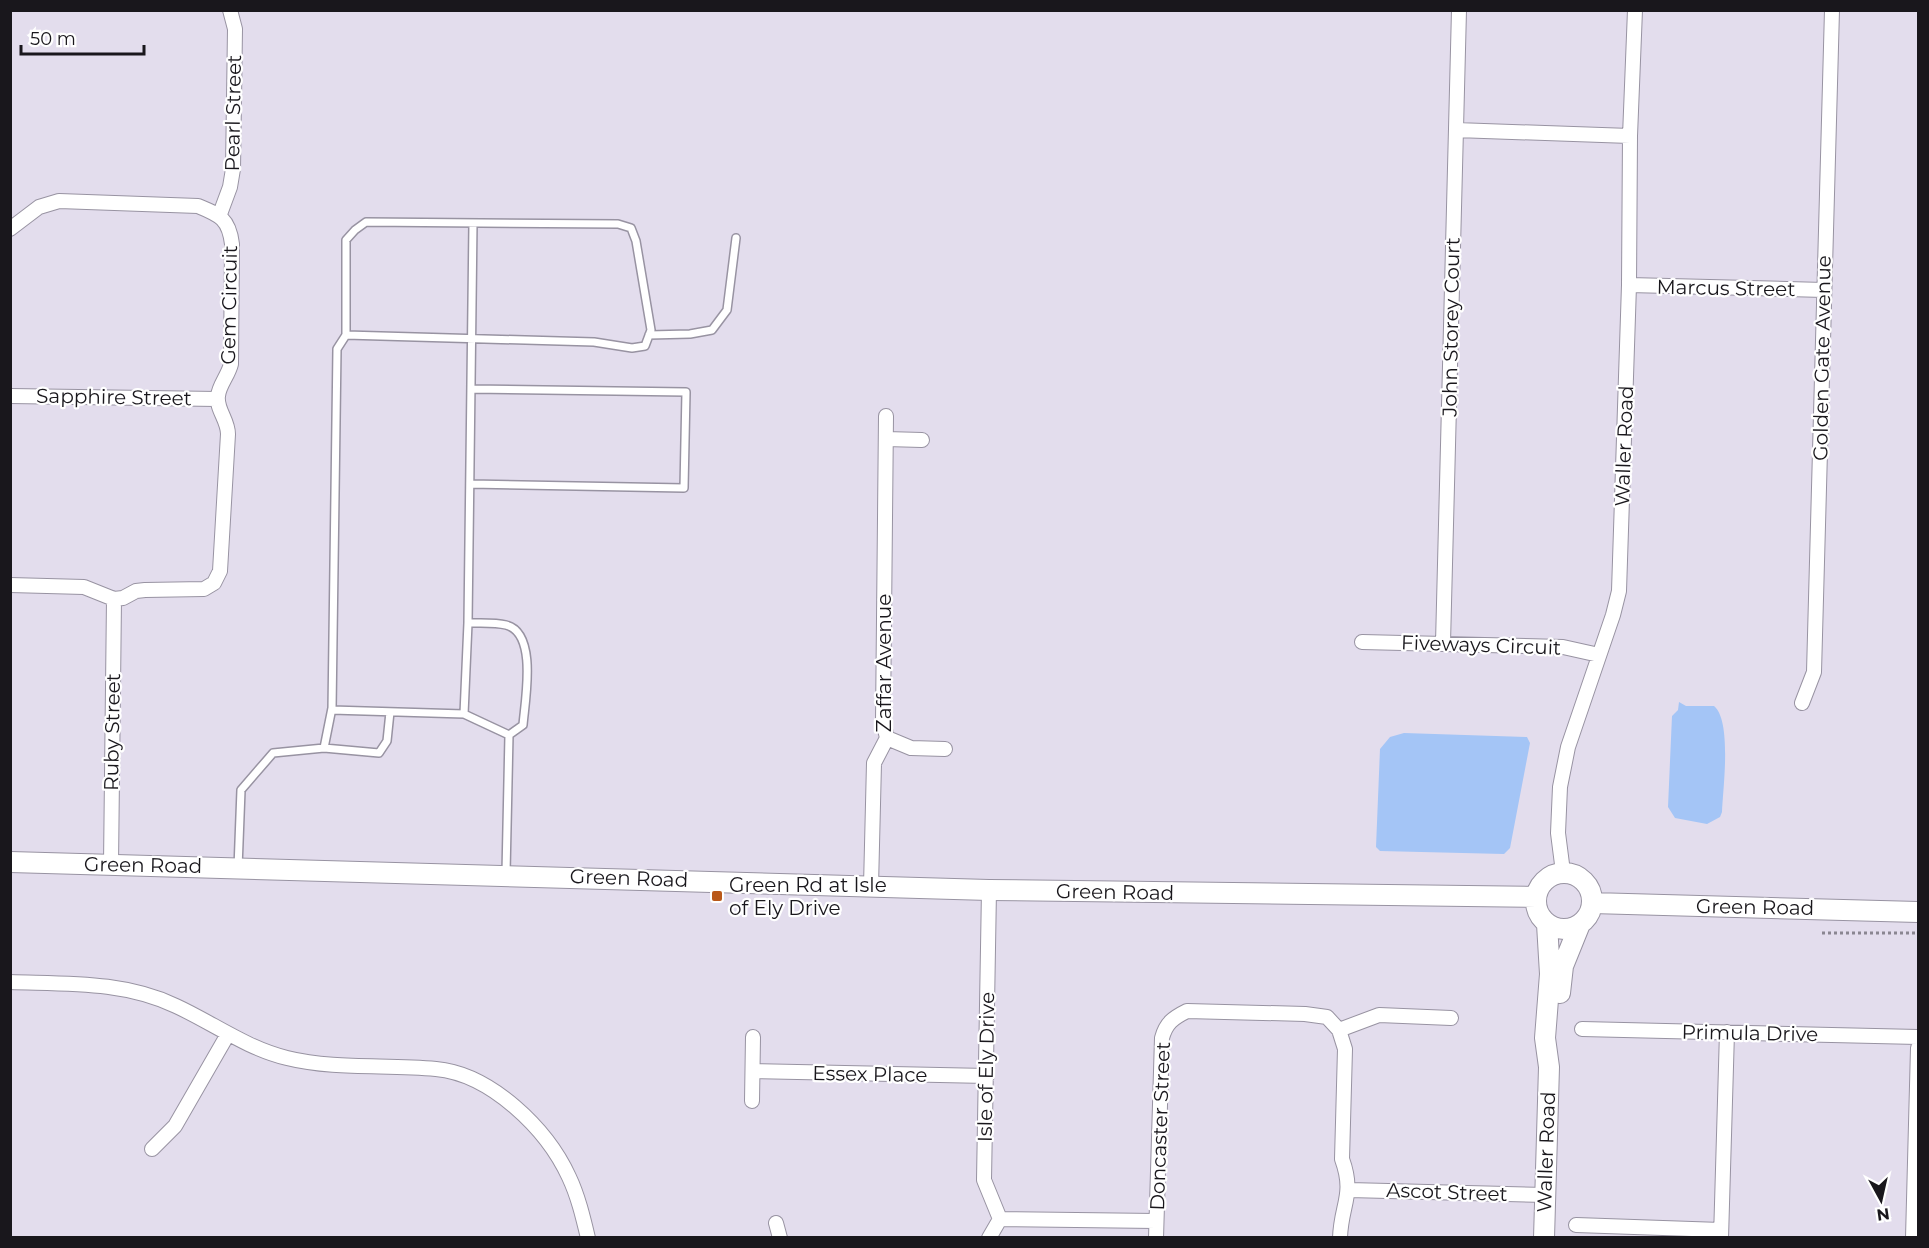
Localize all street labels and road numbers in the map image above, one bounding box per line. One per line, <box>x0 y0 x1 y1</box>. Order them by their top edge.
street label: Pearl Street <box>220 54 246 172</box>
street label: John Storey Court <box>1437 237 1465 418</box>
street label: Gem Circuit <box>216 245 242 365</box>
street label: Golden Gate Avenue <box>1808 255 1836 461</box>
street label: Marcus Street <box>1656 275 1796 301</box>
street label: Sapphire Street <box>36 384 192 410</box>
street label: Waller Road <box>1610 385 1638 507</box>
street label: Zaffar Avenue <box>872 594 896 732</box>
street label: Fiveways Circuit <box>1401 630 1561 660</box>
street label: Ruby Street <box>99 673 125 791</box>
street label: Green Road <box>84 852 202 878</box>
street label: Green Road <box>569 864 689 892</box>
street label: Green Road <box>1056 879 1174 905</box>
street label: Green Road <box>1696 894 1814 920</box>
street label: Isle of Ely Drive <box>973 992 999 1142</box>
street label: Primula Drive <box>1681 1020 1819 1046</box>
street label: Doncaster Street <box>1145 1041 1175 1211</box>
street label: Essex Place <box>812 1061 928 1087</box>
street label: Waller Road <box>1532 1091 1560 1213</box>
street label: Ascot Street <box>1386 1178 1508 1206</box>

